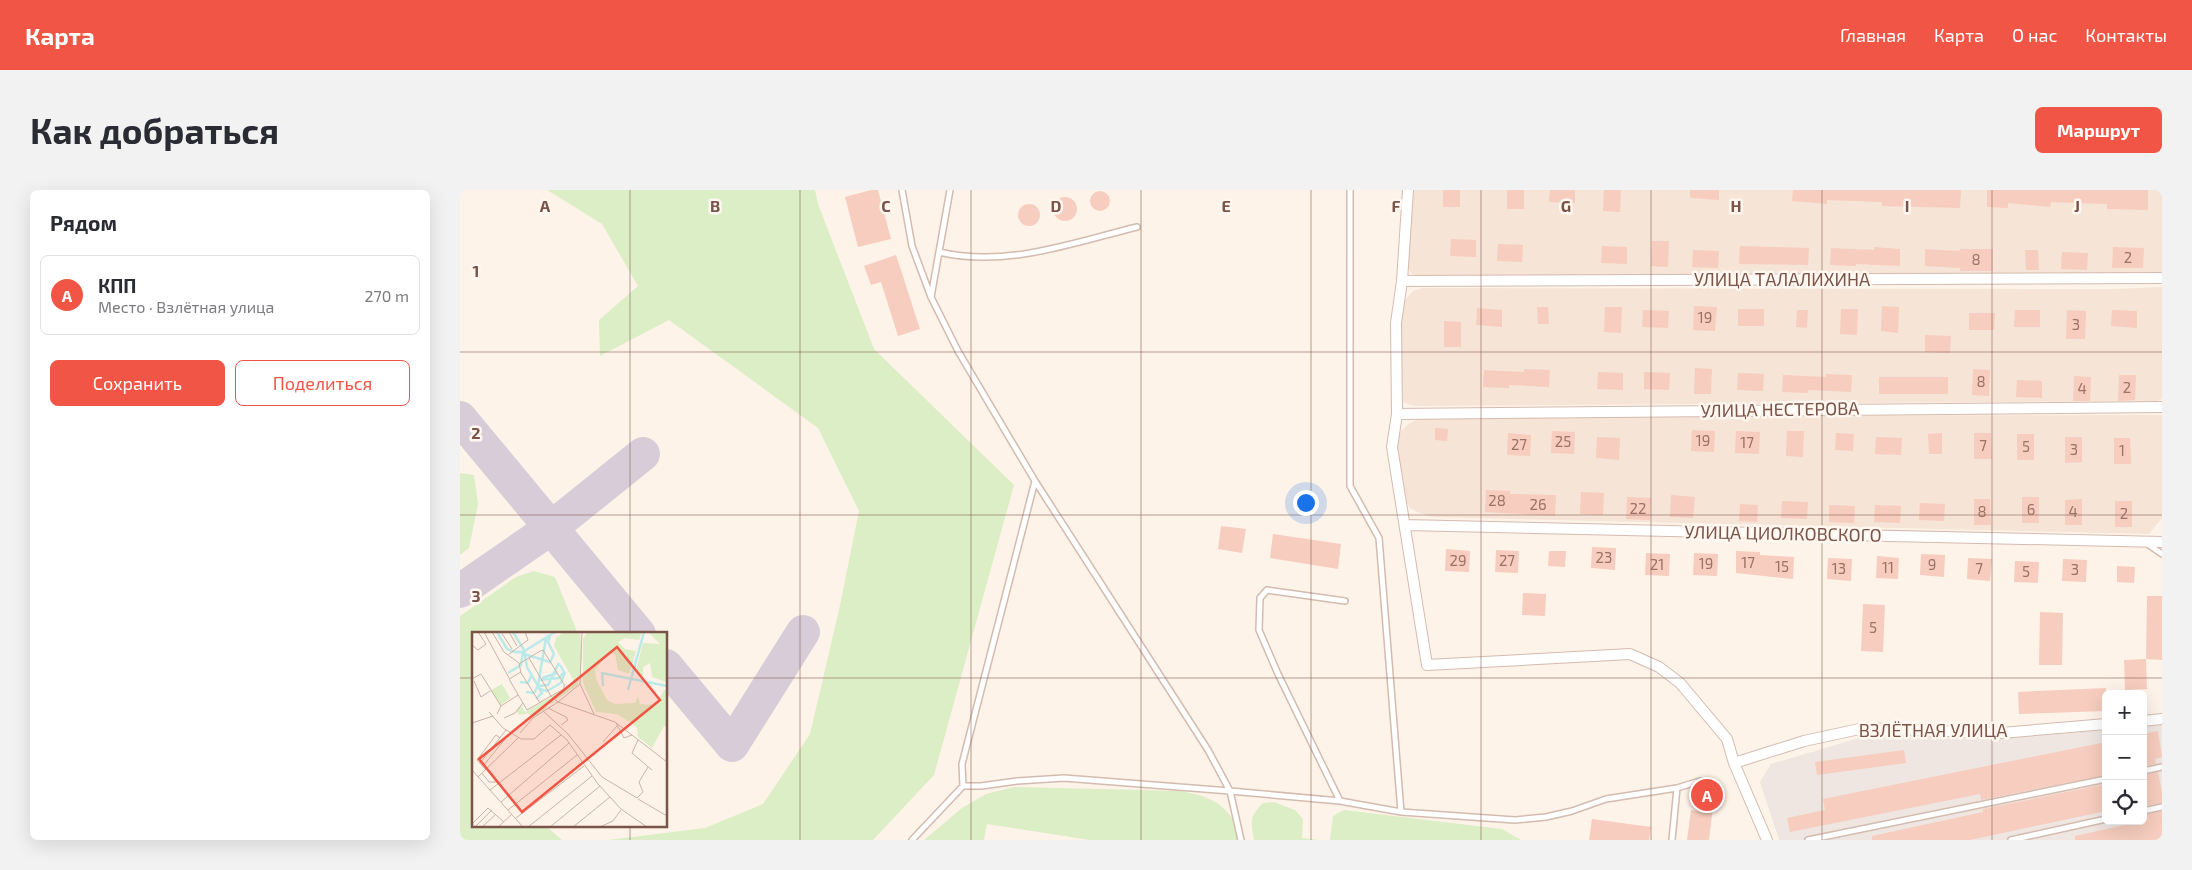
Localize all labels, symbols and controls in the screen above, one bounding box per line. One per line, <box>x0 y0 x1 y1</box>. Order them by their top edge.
text: Карта <box>25 21 95 50</box>
text: Главная <box>1840 24 1906 46</box>
text: Карта <box>1934 24 1984 46</box>
text: О нас <box>2012 24 2057 46</box>
text: Контакты <box>2085 24 2167 46</box>
button: Маршрут <box>2035 107 2162 153</box>
text: Как добраться <box>30 109 279 151</box>
text: A <box>540 196 551 215</box>
text: B <box>710 196 720 215</box>
text: C <box>881 196 891 215</box>
text: D <box>1051 196 1062 215</box>
text: E <box>1221 196 1231 215</box>
text: F <box>1392 196 1401 215</box>
text: G <box>1561 196 1571 215</box>
text: H <box>1730 196 1742 215</box>
text: I <box>1905 196 1909 215</box>
text: J <box>2074 196 2080 215</box>
text: Рядом <box>50 210 117 235</box>
house number: 2 <box>2124 248 2132 266</box>
house number: 8 <box>1971 250 1981 268</box>
text: 1 <box>473 261 479 280</box>
street label: УЛИЦА ТАЛАЛИХИНА <box>1694 268 1871 290</box>
text: КПП <box>98 274 137 297</box>
text: A <box>62 286 72 305</box>
text: 270 m <box>365 286 409 305</box>
text: Место · Взлётная улица <box>98 297 274 316</box>
house number: 19 <box>1698 308 1712 326</box>
house number: 3 <box>2072 315 2080 333</box>
button: Сохранить <box>50 360 225 406</box>
button: Поделиться <box>235 360 410 406</box>
house number: 8 <box>1976 372 1986 390</box>
house number: 2 <box>2123 378 2131 396</box>
house number: 4 <box>2077 379 2087 397</box>
street label: УЛИЦА НЕСТЕРОВА <box>1700 397 1860 421</box>
text: 2 <box>471 423 481 442</box>
house number: 19 <box>1696 431 1710 449</box>
house number: 25 <box>1555 432 1571 450</box>
house number: 17 <box>1740 433 1754 451</box>
house number: 27 <box>1511 435 1527 453</box>
house number: 7 <box>1979 436 1987 454</box>
house number: 5 <box>2022 437 2030 455</box>
house number: 3 <box>2070 440 2078 458</box>
house number: 1 <box>2119 441 2125 459</box>
your location <box>1293 490 1319 516</box>
house number: 28 <box>1488 491 1506 509</box>
house number: 26 <box>1529 495 1547 513</box>
house number: 22 <box>1630 499 1646 517</box>
house number: 6 <box>2027 500 2035 518</box>
house number: 8 <box>1977 502 1987 520</box>
house number: 4 <box>2068 502 2078 520</box>
house number: 2 <box>2120 504 2128 522</box>
street label: УЛИЦА ЦИОЛКОВСКОГО <box>1684 520 1882 546</box>
house number: 23 <box>1596 548 1612 566</box>
house number: 29 <box>1449 551 1467 569</box>
house number: 27 <box>1499 551 1515 569</box>
house number: 17 <box>1741 553 1755 571</box>
house number: 19 <box>1699 554 1713 572</box>
house number: 21 <box>1650 555 1664 573</box>
house number: 9 <box>1928 555 1936 573</box>
house number: 15 <box>1775 557 1789 575</box>
house number: 11 <box>1882 558 1894 576</box>
house number: 13 <box>1832 559 1846 577</box>
house number: 7 <box>1975 559 1983 577</box>
house number: 3 <box>2071 560 2079 578</box>
house number: 5 <box>2022 562 2030 580</box>
text: 3 <box>471 586 481 605</box>
house number: 5 <box>1869 618 1877 636</box>
inset map <box>472 632 668 828</box>
map controls <box>2102 690 2147 825</box>
button: + <box>2102 690 2147 735</box>
street label: ВЗЛЁТНАЯ УЛИЦА <box>1859 719 2008 741</box>
button: − <box>2102 735 2147 780</box>
pin: A <box>1691 776 1723 814</box>
button: locate <box>2102 780 2147 825</box>

